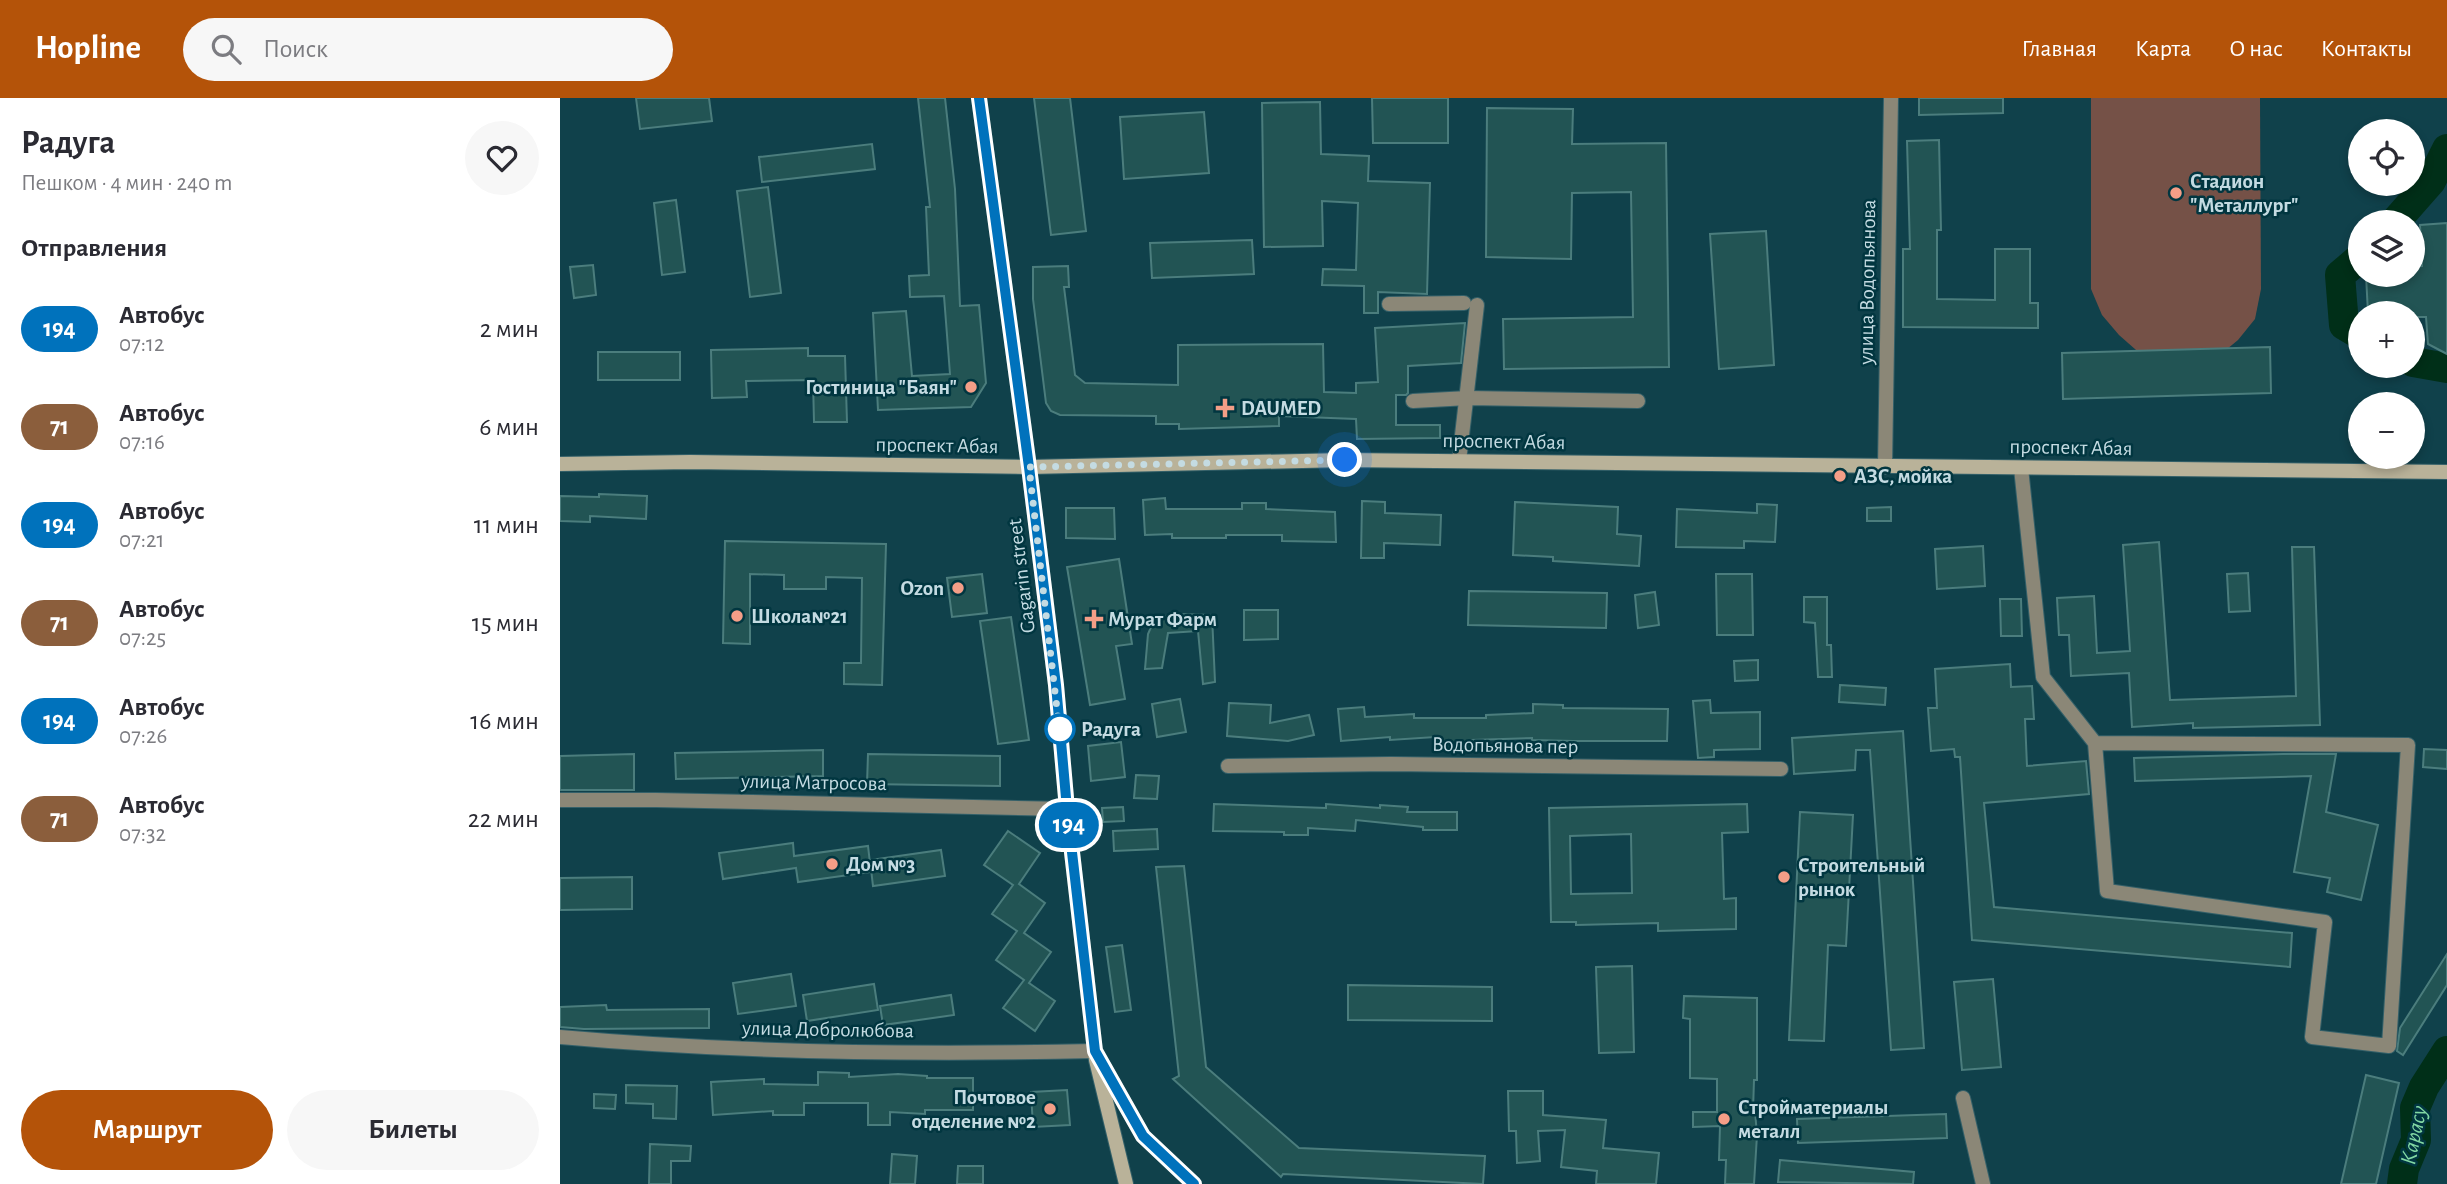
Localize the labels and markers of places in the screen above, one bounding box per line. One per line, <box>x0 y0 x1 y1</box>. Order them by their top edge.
place label: Стадион "Металлург" <box>2190 171 2299 216</box>
marker: Стадион "Металлург" <box>2168 185 2184 201</box>
place label: Гостиница "Баян" <box>805 377 957 398</box>
marker: Гостиница "Баян" <box>963 379 979 395</box>
marker: DAUMED <box>1215 398 1235 418</box>
place label: DAUMED <box>1241 398 1321 419</box>
place label: АЗС, мойка <box>1854 466 1952 487</box>
marker: АЗС, мойка <box>1832 468 1848 484</box>
place label: Ozon <box>900 578 944 599</box>
marker: Ozon <box>950 580 966 596</box>
place label: Школа№21 <box>751 606 848 627</box>
marker: Школа№21 <box>729 608 745 624</box>
place label: Мурат Фарм <box>1108 609 1217 630</box>
marker: Мурат Фарм <box>1086 611 1102 627</box>
marker: Радуга <box>1045 714 1075 744</box>
place label: Радуга <box>1081 719 1141 740</box>
place label: Дом №3 <box>846 854 915 875</box>
place label: Строительный рынок <box>1798 855 1925 900</box>
marker: Дом №3 <box>824 856 840 872</box>
marker: Строительный рынок <box>1776 869 1792 885</box>
place label: Почтовое отделение №2 <box>912 1087 1036 1132</box>
place label: Стройматериалы металл <box>1738 1097 1888 1142</box>
marker: Почтовое отделение №2 <box>1042 1101 1058 1117</box>
marker: Стройматериалы металл <box>1716 1111 1732 1127</box>

